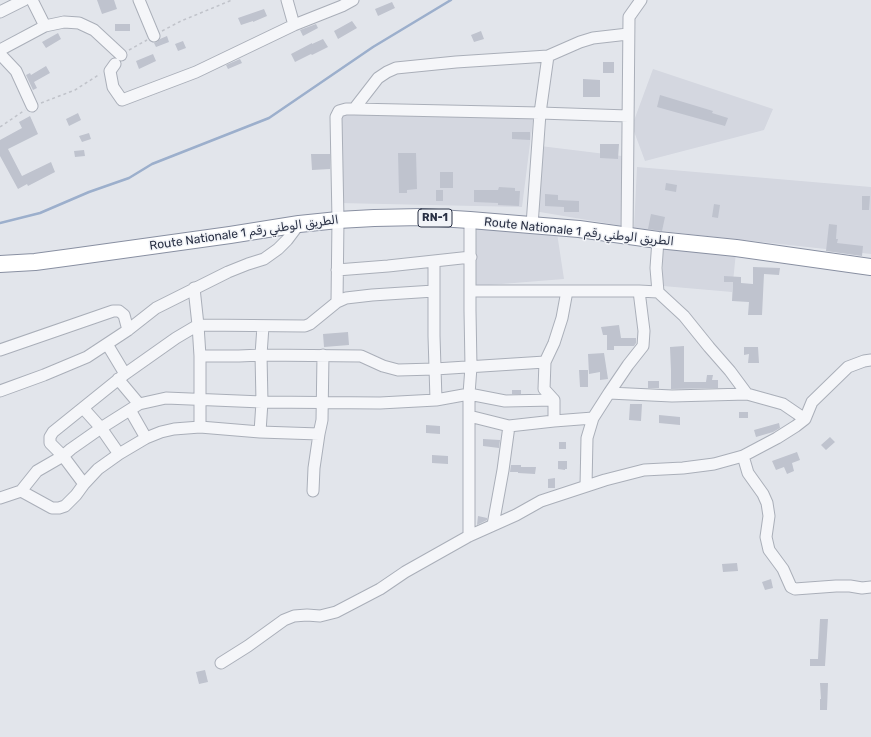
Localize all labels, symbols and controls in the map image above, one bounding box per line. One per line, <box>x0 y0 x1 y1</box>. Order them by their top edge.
road number: RN-1 <box>418 209 452 227</box>
street label: Route Nationale الطريق الوطني رقم 1 <box>149 213 339 253</box>
street label: Route Nationale الطريق الوطني رقم 1 <box>483 215 675 249</box>

